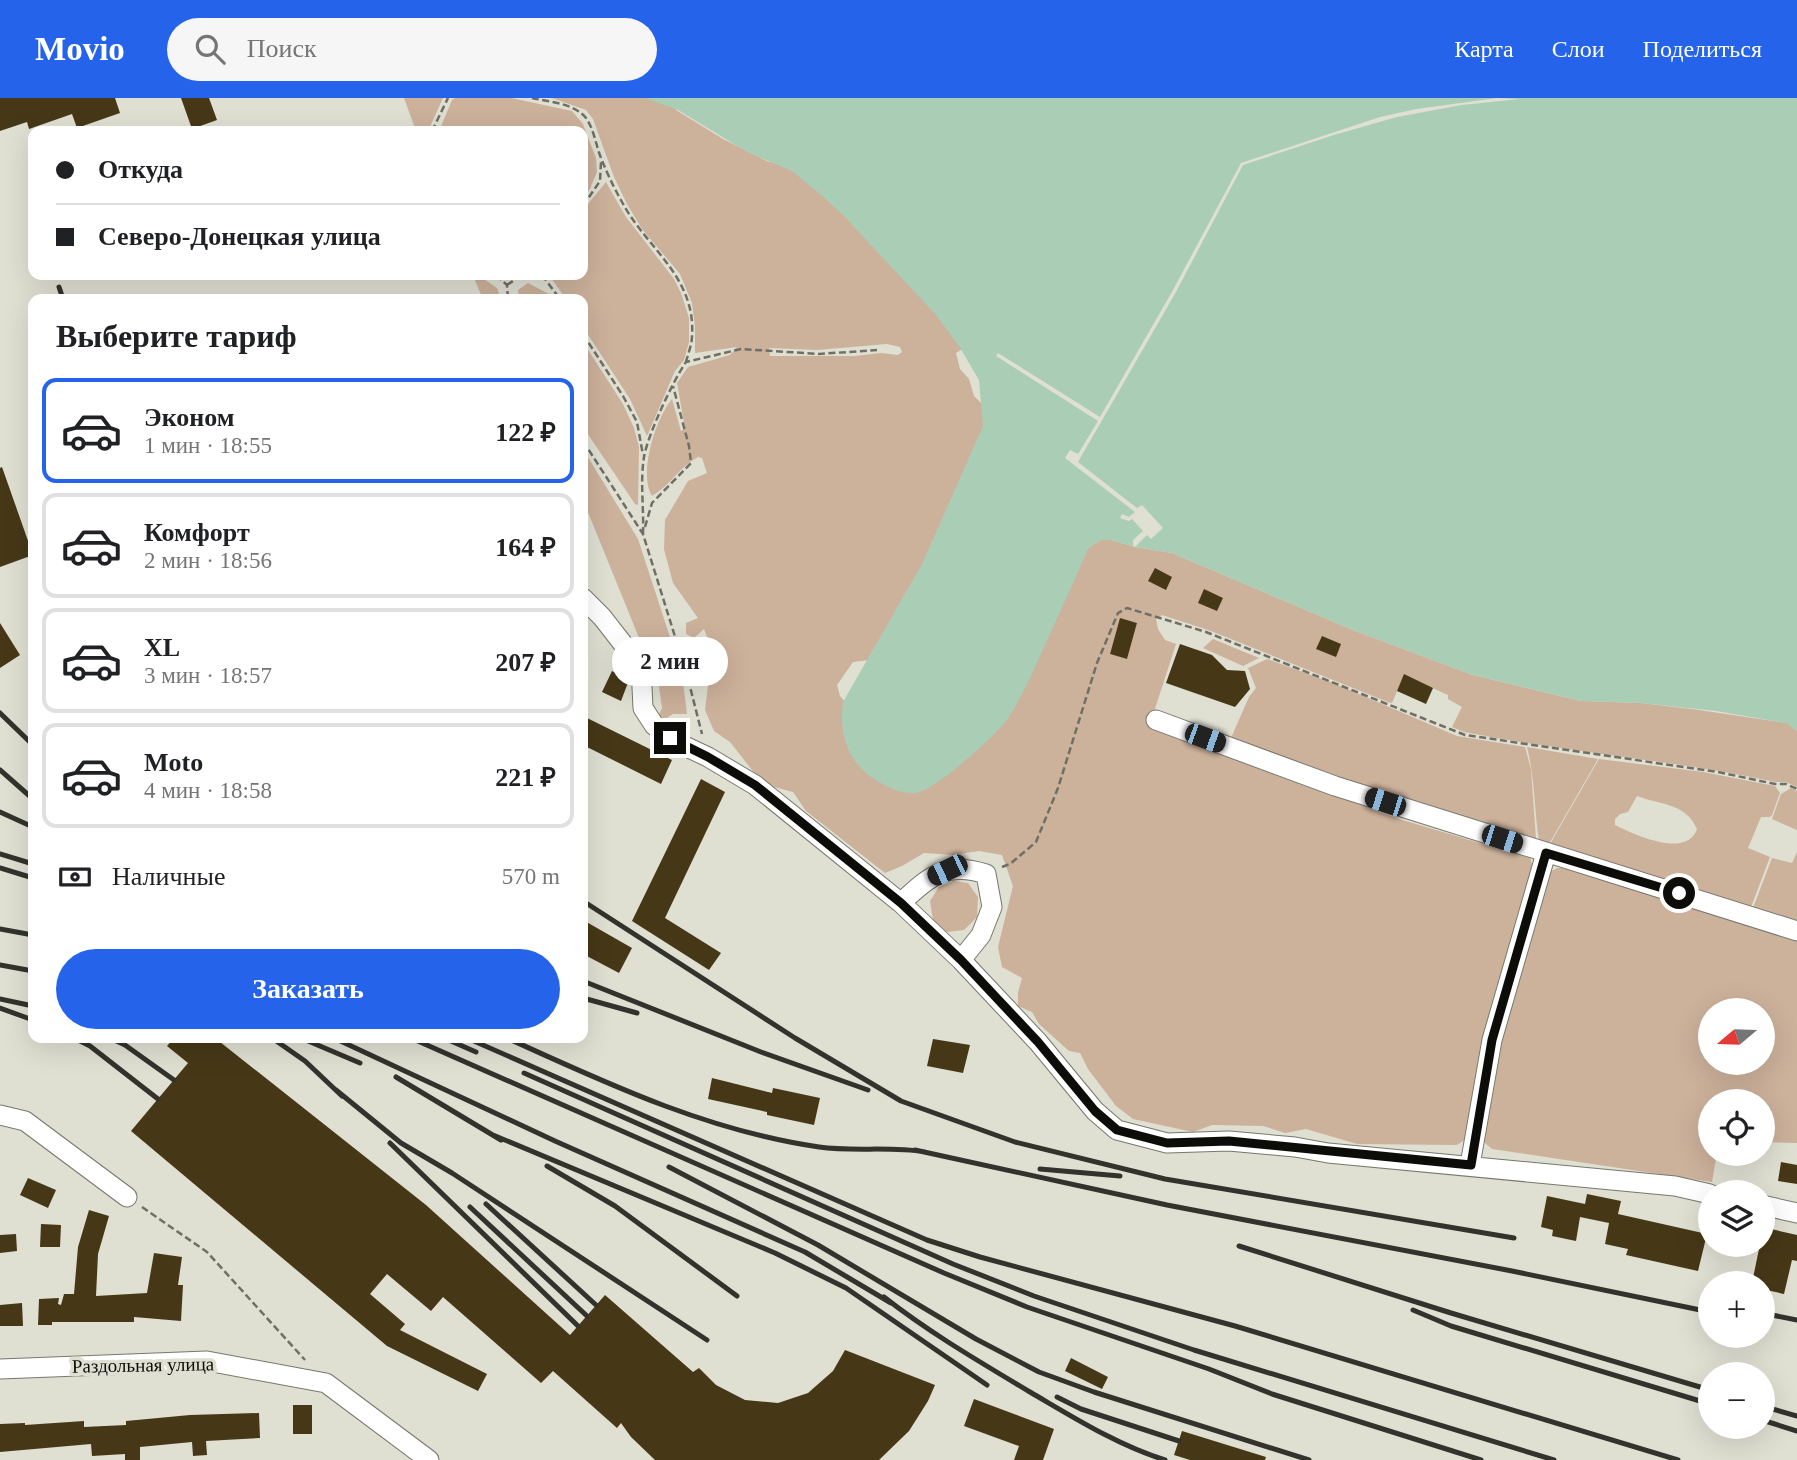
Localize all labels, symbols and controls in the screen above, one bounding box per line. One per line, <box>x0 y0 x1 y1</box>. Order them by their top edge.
search box <box>167 18 657 81</box>
icon: search <box>191 30 229 68</box>
text: Movio <box>35 31 125 67</box>
text: Поиск <box>247 34 317 63</box>
text: Карта <box>1454 36 1514 62</box>
text: Слои <box>1552 36 1605 62</box>
text: Поделиться <box>1643 36 1762 62</box>
text: Откуда <box>98 155 183 184</box>
text: Северо-Донецкая улица <box>98 222 381 251</box>
text: Выберите тариф <box>56 318 297 354</box>
icon: car <box>60 399 123 462</box>
text: Эконом <box>144 403 234 432</box>
text: 122 ₽ <box>495 418 556 447</box>
text: 1 мин · 18:55 <box>144 433 272 458</box>
icon: car <box>60 514 123 577</box>
text: Комфорт <box>144 518 250 547</box>
text: 164 ₽ <box>495 533 556 562</box>
text: 2 мин · 18:56 <box>144 548 272 573</box>
icon: car <box>60 629 123 692</box>
text: XL <box>144 633 180 662</box>
callout: 2 мин <box>612 636 728 686</box>
text: 207 ₽ <box>495 648 556 677</box>
text: 2 мин <box>640 649 700 674</box>
text: 3 мин · 18:57 <box>144 663 272 688</box>
car <box>1182 721 1229 755</box>
route end <box>654 722 686 754</box>
icon: car <box>60 744 123 807</box>
text: Moto <box>144 748 203 777</box>
text: 221 ₽ <box>495 763 556 792</box>
text: 4 мин · 18:58 <box>144 778 272 803</box>
car <box>1362 786 1409 818</box>
car <box>1479 823 1526 855</box>
car <box>924 851 971 889</box>
icon: cash <box>56 858 94 896</box>
text: Наличные <box>112 862 225 891</box>
text: 570 m <box>502 864 560 889</box>
route start <box>1663 877 1695 909</box>
button: Заказать <box>56 949 560 1029</box>
north arrow <box>1698 998 1774 1074</box>
map controls <box>1698 998 1775 1439</box>
button: locate <box>1698 1089 1775 1166</box>
button: layers <box>1698 1180 1775 1257</box>
button: + <box>1698 1271 1775 1348</box>
street label: Раздольная улица <box>72 1353 215 1377</box>
button: − <box>1698 1362 1775 1439</box>

